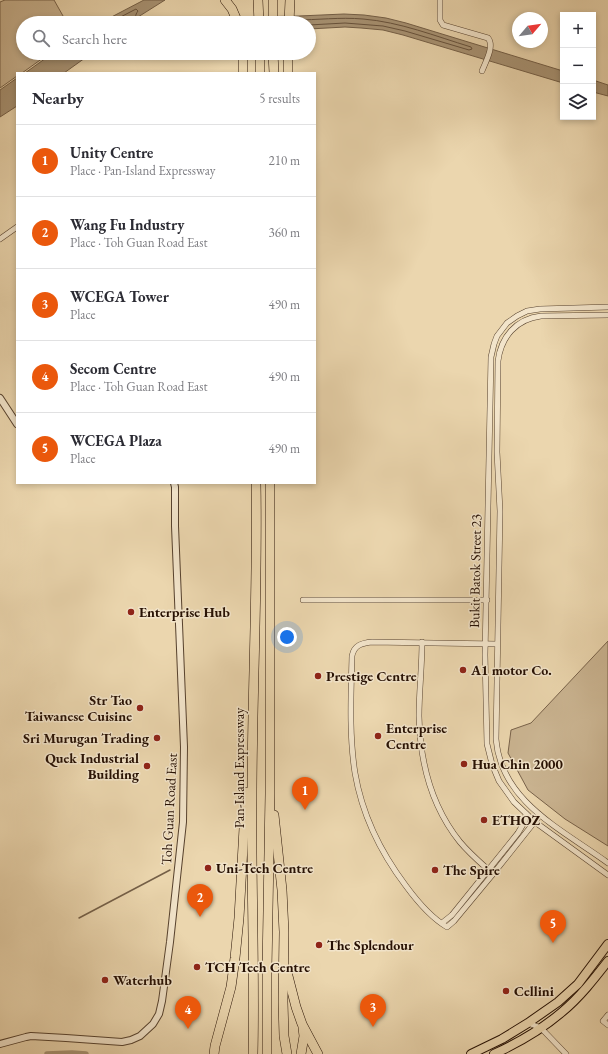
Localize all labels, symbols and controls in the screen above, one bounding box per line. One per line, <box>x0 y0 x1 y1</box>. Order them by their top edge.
north arrow <box>512 12 548 48</box>
map controls <box>560 12 596 120</box>
button: + <box>560 12 596 48</box>
search box <box>16 16 316 60</box>
icon: search <box>30 27 52 49</box>
text: Search here <box>62 29 127 48</box>
button: − <box>560 48 596 84</box>
button: layers <box>560 84 596 120</box>
text: Nearby <box>32 87 84 109</box>
text: 5 results <box>259 90 300 107</box>
text: Unity Centre <box>70 143 153 162</box>
text: 1 <box>42 152 48 169</box>
text: 210 m <box>269 152 300 169</box>
text: Place · Pan-Island Expressway <box>70 162 215 179</box>
text: Wang Fu Industry <box>70 215 184 234</box>
text: 2 <box>42 224 48 241</box>
text: 360 m <box>269 224 300 241</box>
text: Place · Toh Guan Road East <box>70 234 208 251</box>
text: WCEGA Tower <box>70 287 169 306</box>
text: 3 <box>42 296 48 313</box>
text: 490 m <box>269 296 300 313</box>
text: Place <box>70 306 96 323</box>
text: Secom Centre <box>70 359 156 378</box>
text: 4 <box>42 368 48 385</box>
text: 490 m <box>269 368 300 385</box>
text: Place · Toh Guan Road East <box>70 378 208 395</box>
text: WCEGA Plaza <box>70 431 162 450</box>
text: 5 <box>42 440 48 457</box>
text: 490 m <box>269 440 300 457</box>
text: Place <box>70 450 96 467</box>
street label: Bukit Batok Street 23 <box>465 514 485 628</box>
place label: Enterprise Hub <box>139 603 230 621</box>
marker: Enterprise Hub <box>126 607 136 617</box>
your location <box>277 627 297 647</box>
place label: A1 motor Co. <box>470 661 552 679</box>
marker: A1 motor Co. <box>458 665 468 675</box>
place label: Prestige Centre <box>326 667 417 685</box>
marker: Prestige Centre <box>313 671 323 681</box>
place label: Str Tao Taiwanese Cuisine <box>25 691 132 725</box>
marker: Str Tao Taiwanese Cuisine <box>135 703 145 713</box>
street label: Pan-Island Expressway <box>230 707 248 828</box>
place label: Enterprise Centre <box>386 719 447 753</box>
place label: Sri Murugan Trading <box>23 729 150 747</box>
marker: Enterprise Centre <box>373 731 383 741</box>
marker: Sri Murugan Trading <box>152 733 162 743</box>
place label: Quek Industrial Building <box>45 749 140 783</box>
street label: Toh Guan Road East <box>157 752 181 865</box>
place label: Hua Chin 2000 <box>472 755 563 773</box>
marker: Hua Chin 2000 <box>459 759 469 769</box>
marker: Quek Industrial Building <box>142 761 152 771</box>
pin: 1 <box>292 777 318 810</box>
place label: ETHOZ <box>492 811 541 829</box>
marker: ETHOZ <box>479 815 489 825</box>
place label: Uni-Tech Centre <box>216 859 313 877</box>
place label: The Spire <box>443 861 500 879</box>
marker: Uni-Tech Centre <box>203 863 213 873</box>
marker: The Spire <box>430 865 440 875</box>
pin: 2 <box>187 884 213 917</box>
pin: 5 <box>540 910 566 943</box>
place label: The Splendour <box>327 936 414 954</box>
marker: The Splendour <box>314 940 324 950</box>
place label: TCH Tech Centre <box>205 958 310 976</box>
marker: TCH Tech Centre <box>192 962 202 972</box>
place label: Waterhub <box>113 971 172 989</box>
marker: Waterhub <box>100 975 110 985</box>
place label: Cellini <box>514 982 554 1000</box>
marker: Cellini <box>501 986 511 996</box>
pin: 3 <box>360 994 386 1027</box>
pin: 4 <box>175 996 201 1029</box>

